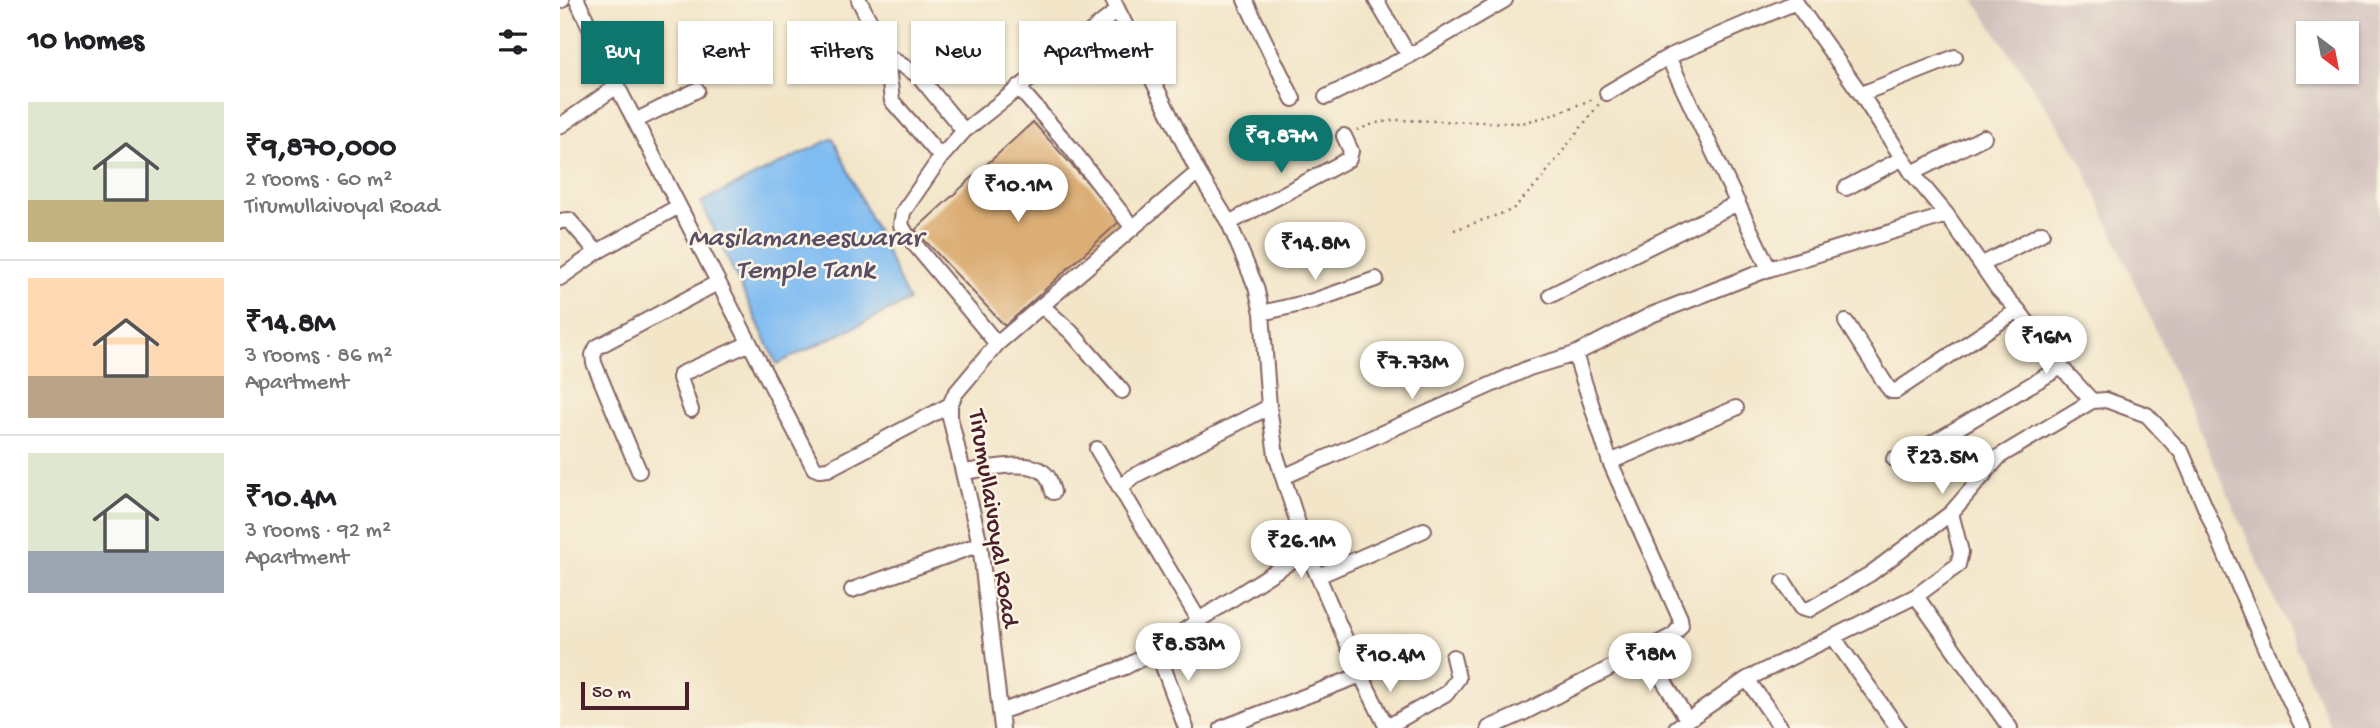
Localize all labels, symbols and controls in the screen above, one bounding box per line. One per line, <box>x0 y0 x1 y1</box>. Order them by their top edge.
chip: Buy <box>581 21 664 84</box>
chip: Rent <box>678 21 773 84</box>
chip: Filters <box>787 21 897 84</box>
chip: New <box>911 21 1005 84</box>
chip: Apartment <box>1019 21 1176 84</box>
north arrow <box>2296 21 2359 84</box>
map controls <box>2296 21 2359 84</box>
icon: filters <box>494 23 532 61</box>
text: 10 homes <box>28 25 144 60</box>
pin: ₹9.87M <box>1224 116 1338 175</box>
text: ₹9.87M <box>1245 124 1317 151</box>
icon: home <box>84 130 168 214</box>
text: ₹9,870,000 <box>245 132 396 167</box>
pin: ₹10.1M <box>961 164 1075 224</box>
text: 2 rooms · 60 m² <box>245 167 392 194</box>
text: ₹10.1M <box>984 173 1052 200</box>
text: Tirumullaivoyal Road <box>245 194 440 221</box>
pin: ₹14.8M <box>1258 222 1372 282</box>
water label: Masilamaneeswarar Temple Tank <box>688 223 927 288</box>
text: ₹14.8M <box>1280 231 1350 258</box>
icon: home <box>84 306 168 390</box>
text: ₹14.8M <box>245 308 335 343</box>
pin: ₹16M <box>2005 316 2087 376</box>
text: ₹16M <box>2021 325 2071 352</box>
pin: ₹7.73M <box>1355 342 1469 401</box>
text: 3 rooms · 86 m² <box>245 343 392 370</box>
text: ₹7.73M <box>1376 350 1448 377</box>
text: Apartment <box>245 370 349 397</box>
street label: Tirumullaivoyal Road <box>959 406 1024 632</box>
pin: ₹23.5M <box>1885 436 1999 496</box>
text: ₹23.5M <box>1906 445 1978 472</box>
icon: home <box>84 481 168 565</box>
text: ₹10.4M <box>245 483 336 518</box>
text: 3 rooms · 92 m² <box>245 518 391 545</box>
pin: ₹26.1M <box>1244 520 1358 580</box>
text: ₹26.1M <box>1267 529 1335 556</box>
text: Apartment <box>245 545 349 572</box>
pin: ₹8.53M <box>1131 624 1245 683</box>
text: ₹8.53M <box>1152 632 1224 659</box>
pin: ₹10.4M <box>1333 634 1447 694</box>
pin: ₹18M <box>1609 634 1691 693</box>
text: ₹18M <box>1624 642 1676 669</box>
text: ₹10.4M <box>1355 643 1425 670</box>
scale bar <box>581 679 690 711</box>
text: 50 m <box>592 682 631 705</box>

